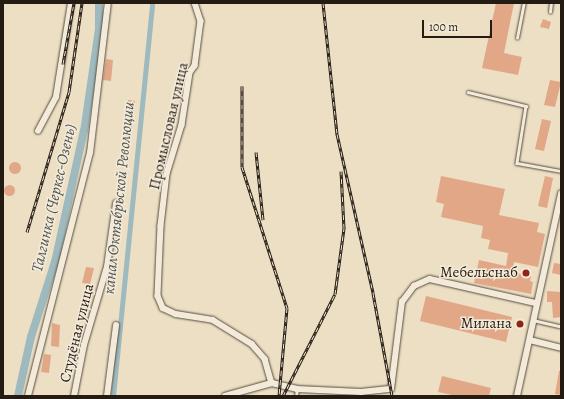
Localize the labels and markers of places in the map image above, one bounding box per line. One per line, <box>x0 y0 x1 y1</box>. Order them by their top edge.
place label: Мебельснаб <box>440 264 518 282</box>
marker: Мебельснаб <box>521 268 531 278</box>
place label: Милана <box>461 315 512 333</box>
marker: Милана <box>515 319 525 329</box>

